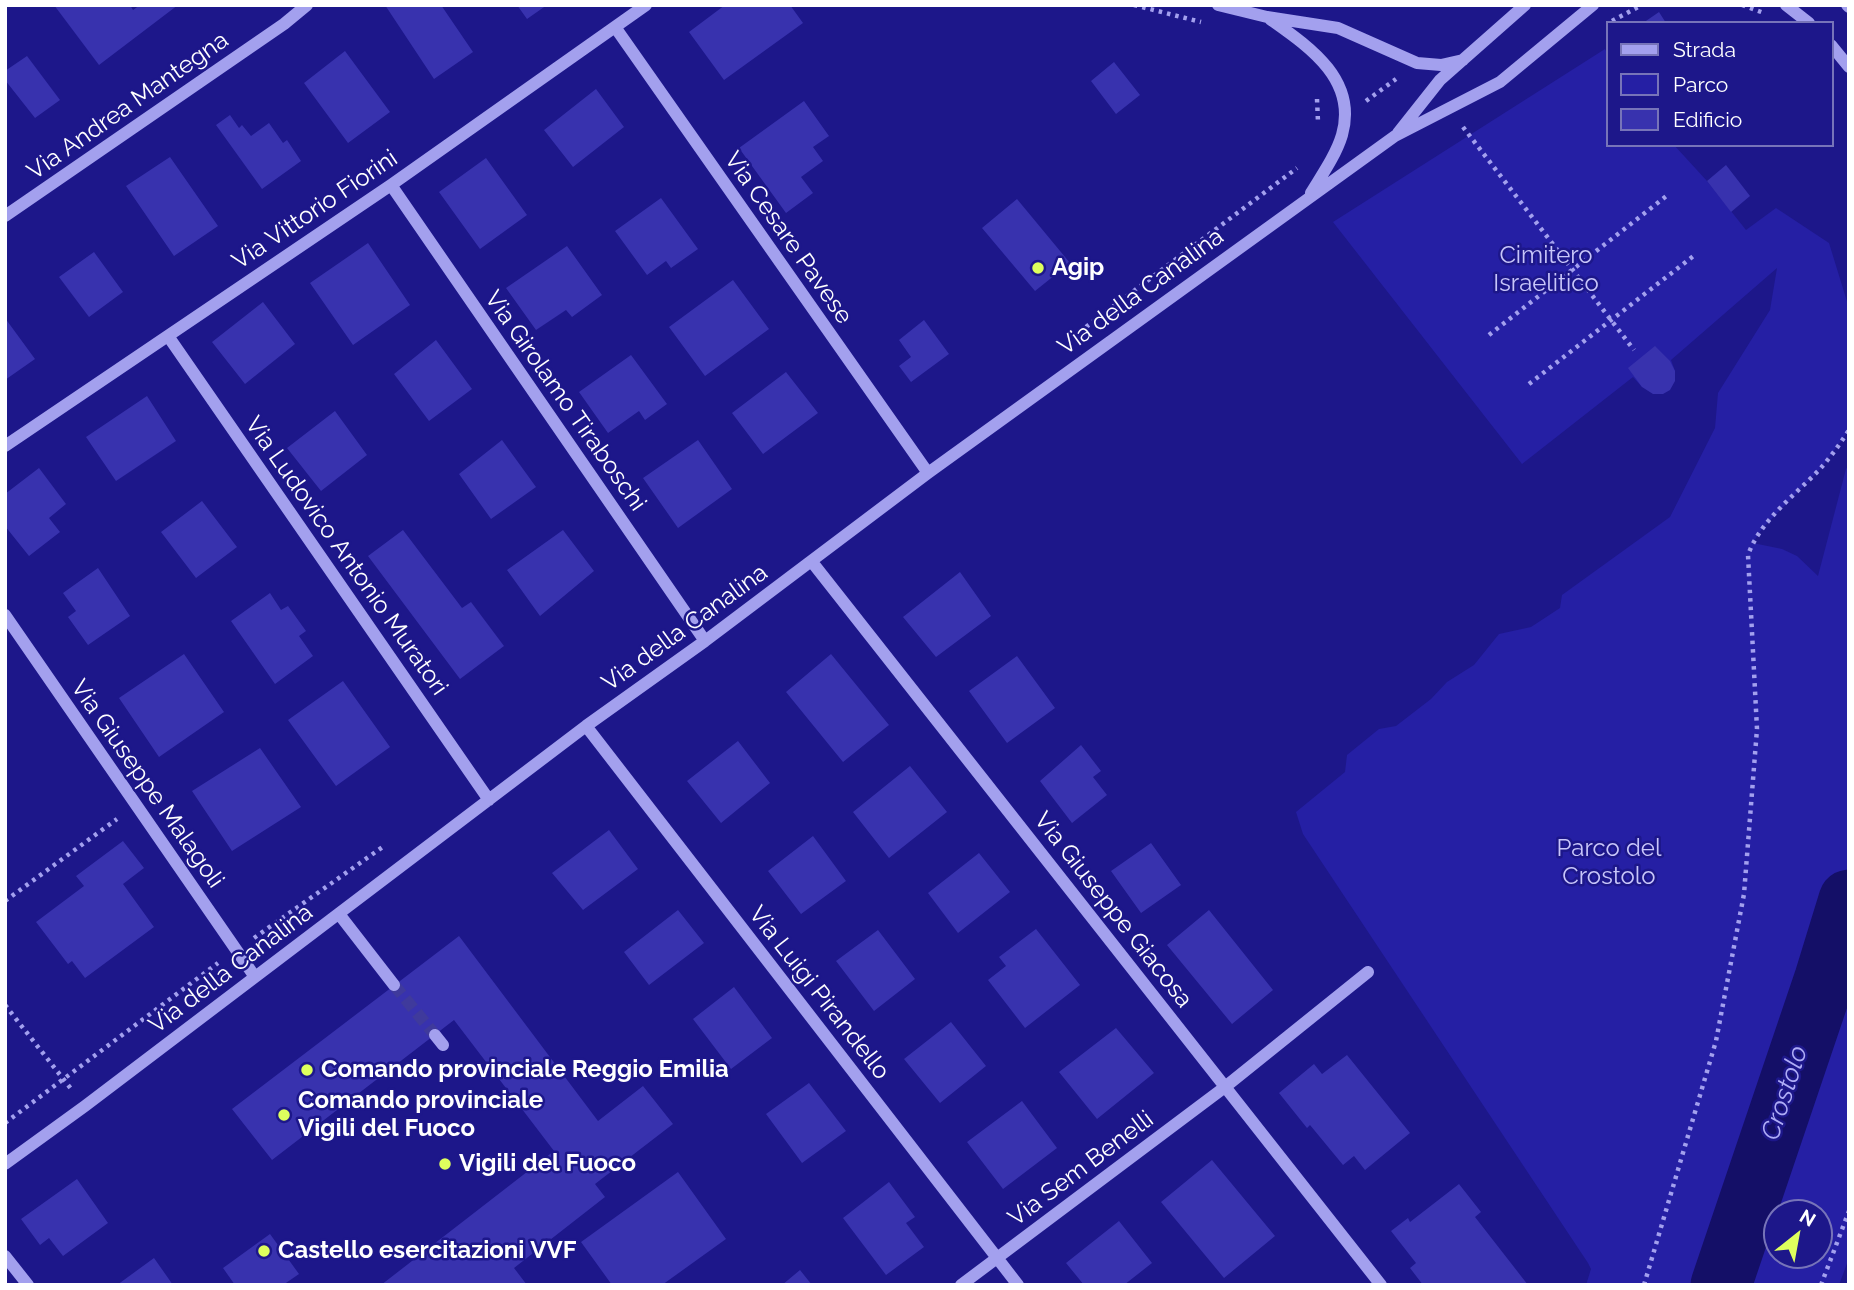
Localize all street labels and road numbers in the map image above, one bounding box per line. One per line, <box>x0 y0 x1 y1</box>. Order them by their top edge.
street label: Via Andrea Mantegna <box>22 26 234 186</box>
street label: Via Vittorio Fiorini <box>227 144 403 276</box>
street label: Via Cesare Pavese <box>718 146 858 330</box>
street label: Via della Canalina <box>1053 222 1229 362</box>
street label: Via Girolamo Tiraboschi <box>478 285 652 517</box>
street label: Via Ludovico Antonio Muratori <box>239 411 453 701</box>
street label: Via della Canalina <box>597 558 773 698</box>
street label: Via Giuseppe Malagoli <box>64 674 230 894</box>
street label: Via Giuseppe Giacosa <box>1028 806 1198 1014</box>
street label: Via della Canalina <box>143 898 319 1040</box>
street label: Via Luigi Pirandello <box>742 900 896 1086</box>
street label: Via Sem Benelli <box>1003 1105 1159 1233</box>

